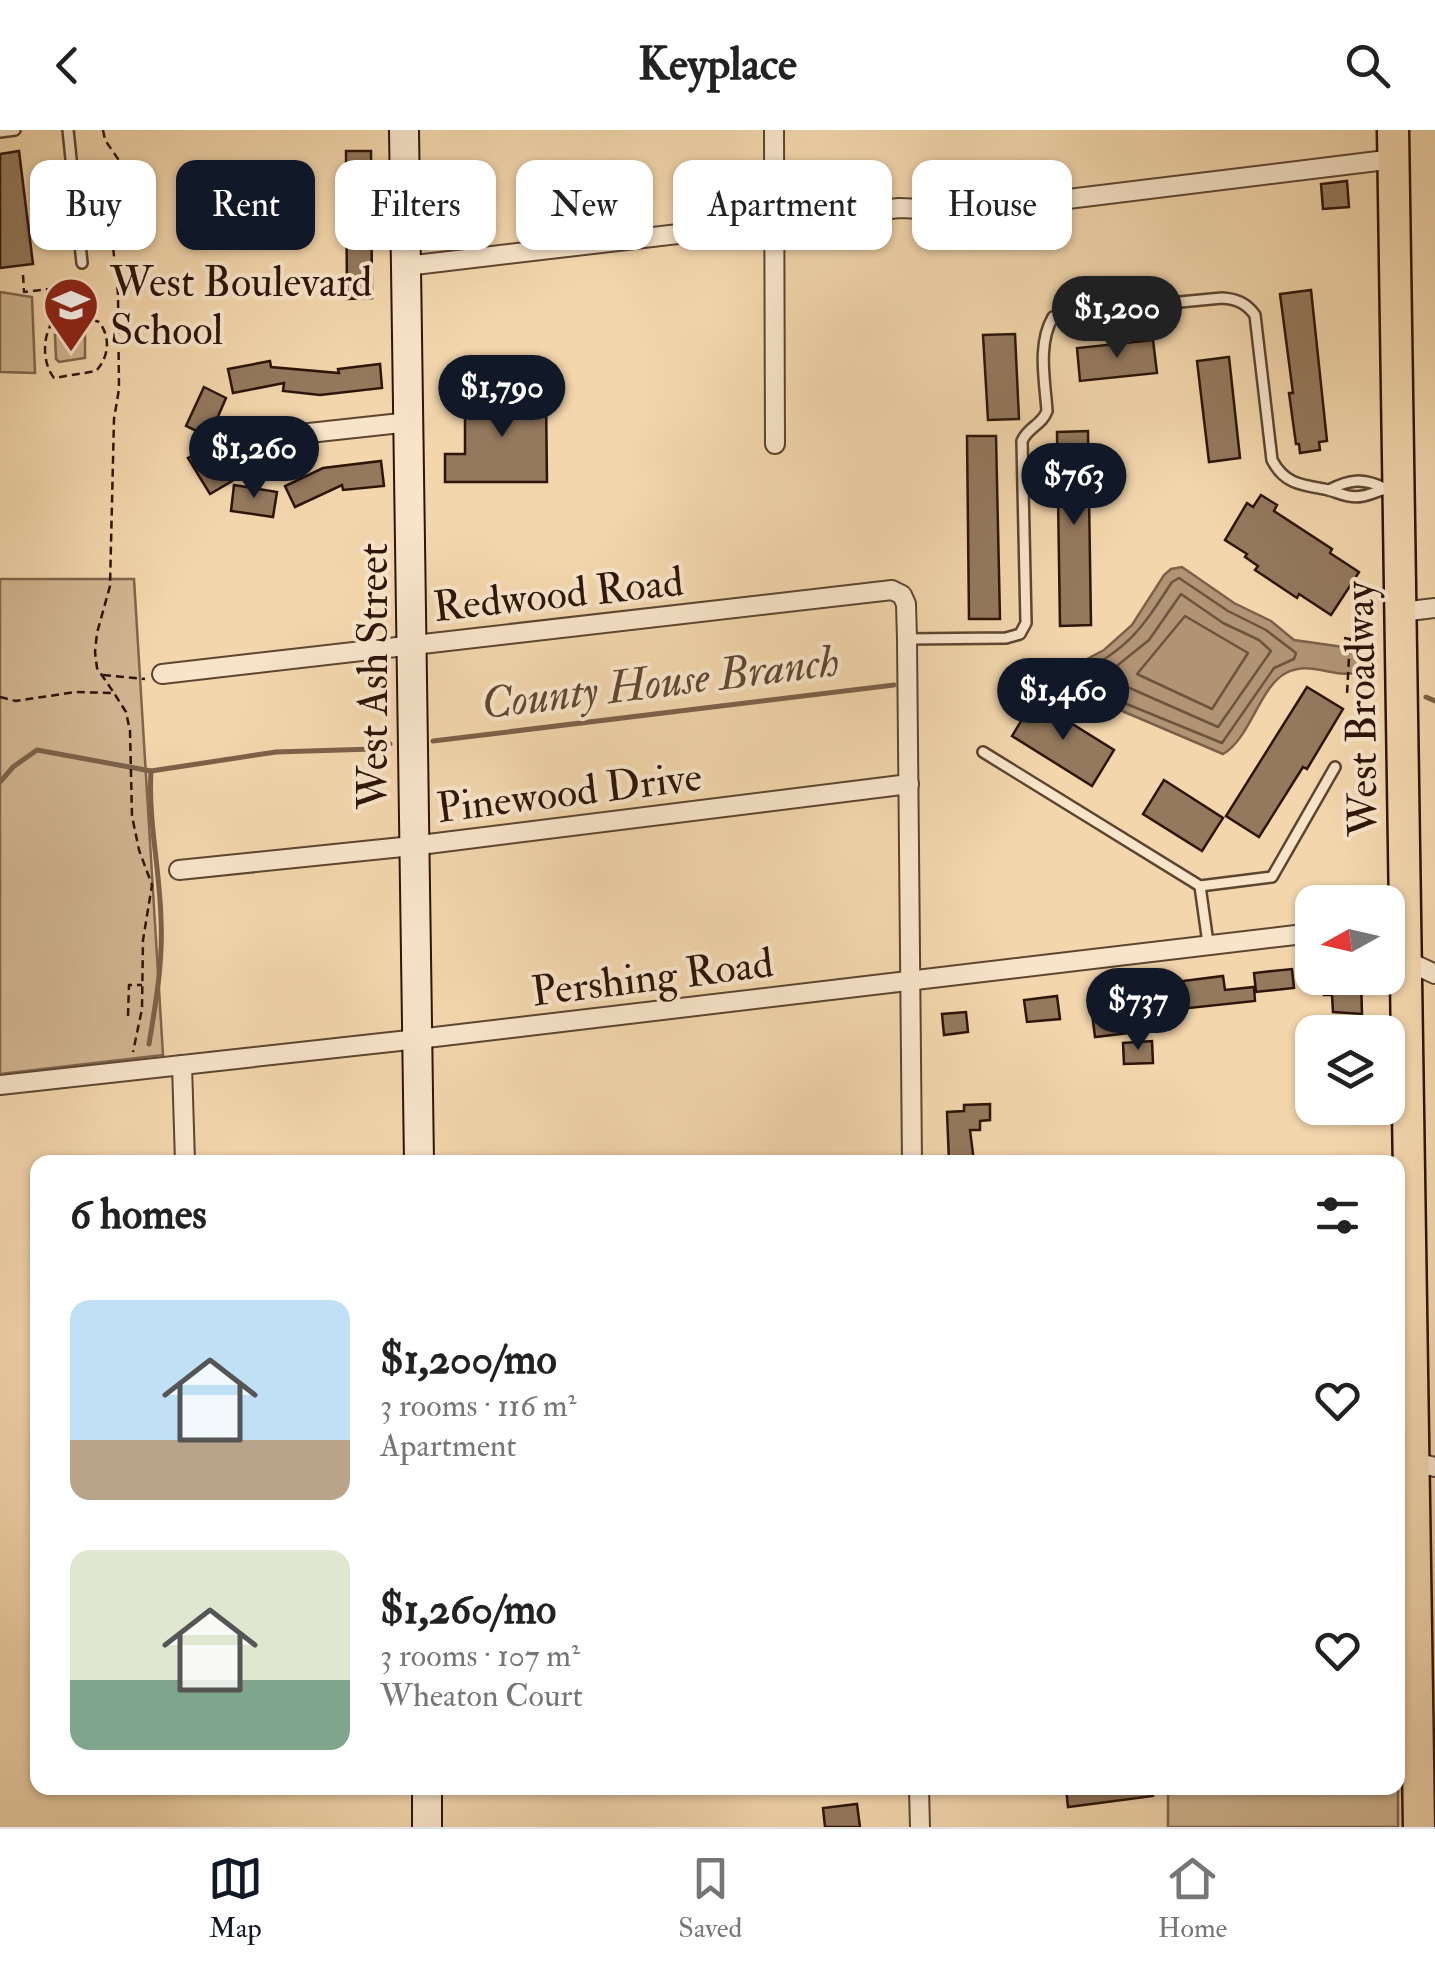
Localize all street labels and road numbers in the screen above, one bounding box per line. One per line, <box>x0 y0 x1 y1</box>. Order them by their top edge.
street label: West Ash Street <box>348 543 400 810</box>
street label: Redwood Road <box>431 556 686 634</box>
street label: West Broadway <box>1334 580 1390 838</box>
street label: Pinewood Drive <box>434 751 705 835</box>
street label: Pershing Road <box>528 937 776 1019</box>

